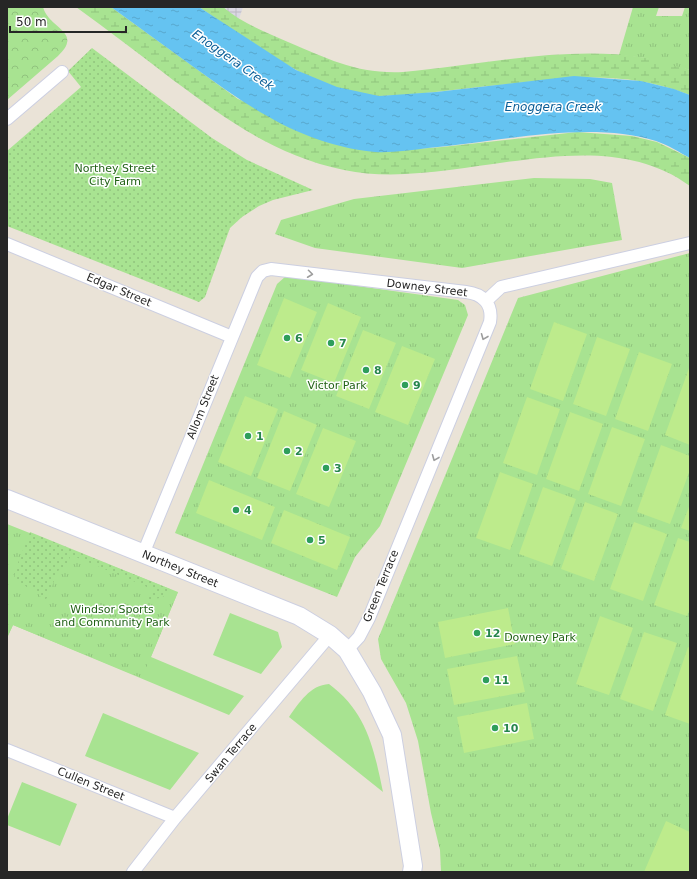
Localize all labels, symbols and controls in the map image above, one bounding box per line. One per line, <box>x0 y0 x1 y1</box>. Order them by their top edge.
scale bar <box>10 8 126 34</box>
text: 50 m <box>16 15 47 29</box>
water label: Enoggera Creek <box>190 27 277 94</box>
water label: Enoggera Creek <box>505 100 602 114</box>
park label: Northey Street City Farm <box>75 162 156 188</box>
one-way arrow <box>307 269 313 278</box>
street label: Edgar Street <box>85 271 154 310</box>
street label: Downey Street <box>386 277 469 299</box>
place label: 6 <box>295 332 303 345</box>
marker: 6 <box>282 333 292 343</box>
one-way arrow <box>481 334 489 341</box>
place label: 7 <box>339 337 347 350</box>
marker: 7 <box>326 338 336 348</box>
place label: 8 <box>374 364 382 377</box>
marker: 8 <box>361 365 371 375</box>
street label: Allom Street <box>184 372 222 441</box>
park label: Victor Park <box>307 379 367 392</box>
place label: 9 <box>413 379 421 392</box>
marker: 9 <box>400 380 410 390</box>
place label: 1 <box>256 430 264 443</box>
marker: 1 <box>243 431 253 441</box>
place label: 2 <box>295 445 303 458</box>
marker: 2 <box>282 446 292 456</box>
one-way arrow <box>431 454 439 461</box>
place label: 3 <box>334 462 342 475</box>
marker: 3 <box>321 463 331 473</box>
place label: 4 <box>244 504 252 517</box>
marker: 4 <box>231 505 241 515</box>
place label: 5 <box>318 534 326 547</box>
marker: 5 <box>305 535 315 545</box>
street label: Northey Street <box>140 548 221 590</box>
street label: Green Terrace <box>361 548 402 624</box>
park label: Windsor Sports and Community Park <box>54 603 170 629</box>
place label: 12 <box>485 627 500 640</box>
marker: 12 <box>472 628 482 638</box>
park label: Downey Park <box>504 631 576 644</box>
place label: 11 <box>494 674 509 687</box>
marker: 11 <box>481 675 491 685</box>
street label: Swan Terrace <box>202 721 260 785</box>
place label: 10 <box>503 722 519 735</box>
marker: 10 <box>490 723 500 733</box>
street label: Cullen Street <box>55 765 127 804</box>

